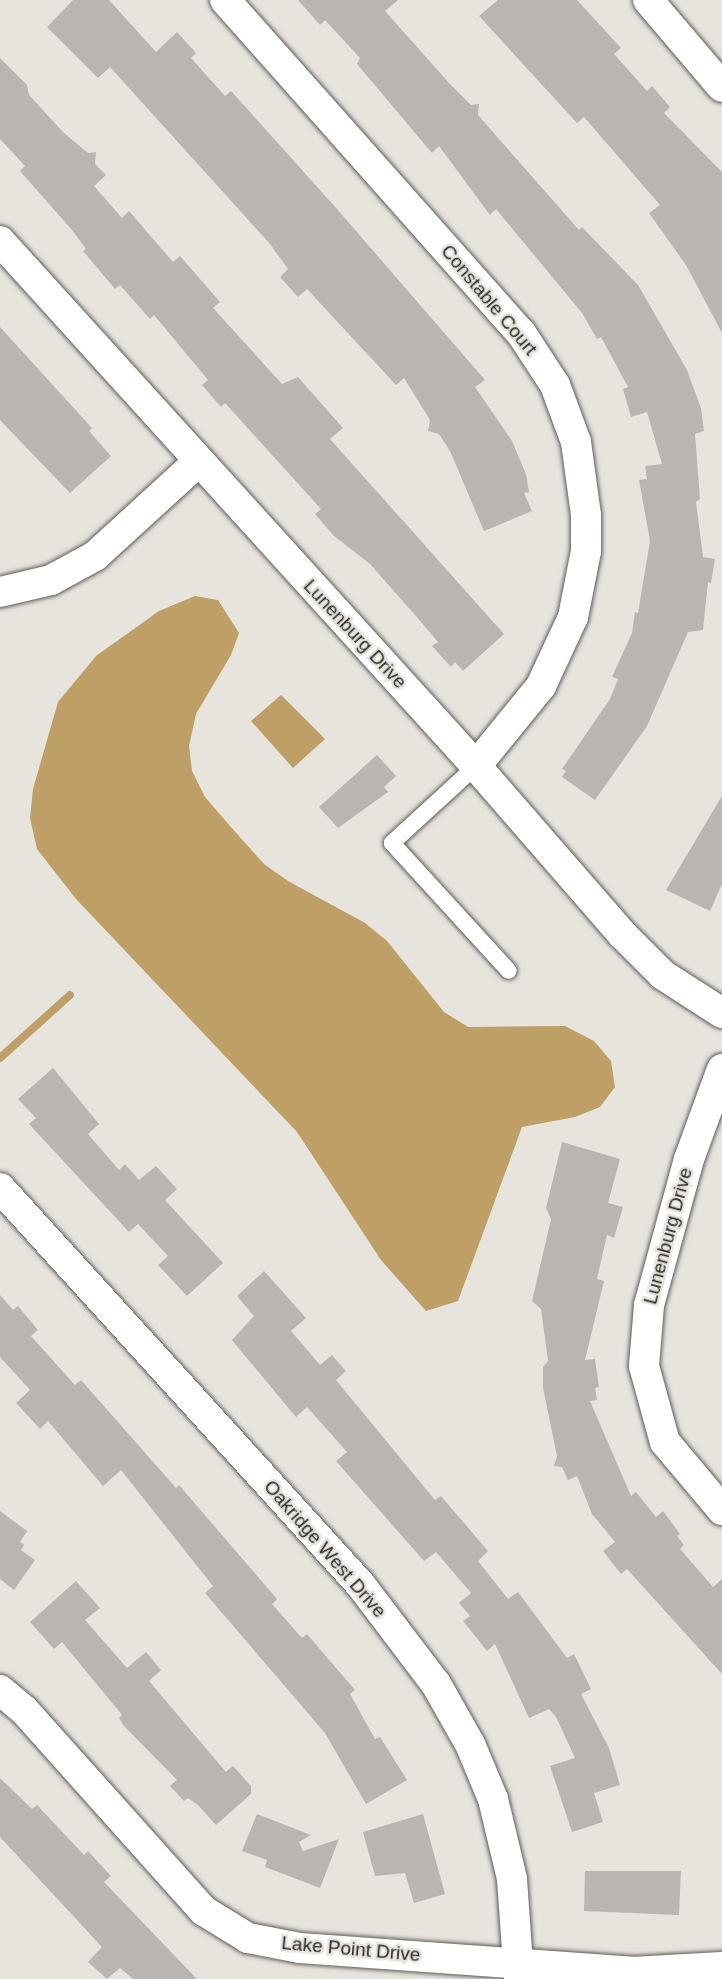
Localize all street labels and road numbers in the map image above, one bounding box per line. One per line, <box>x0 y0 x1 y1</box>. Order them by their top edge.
street label: Constable Court <box>436 240 542 360</box>
street label: Lunenburg Drive <box>299 575 411 693</box>
street label: Lunenburg Drive <box>639 1165 697 1307</box>
street label: Oakridge West Drive <box>259 1476 391 1622</box>
street label: Lake Point Drive <box>281 1932 421 1966</box>

